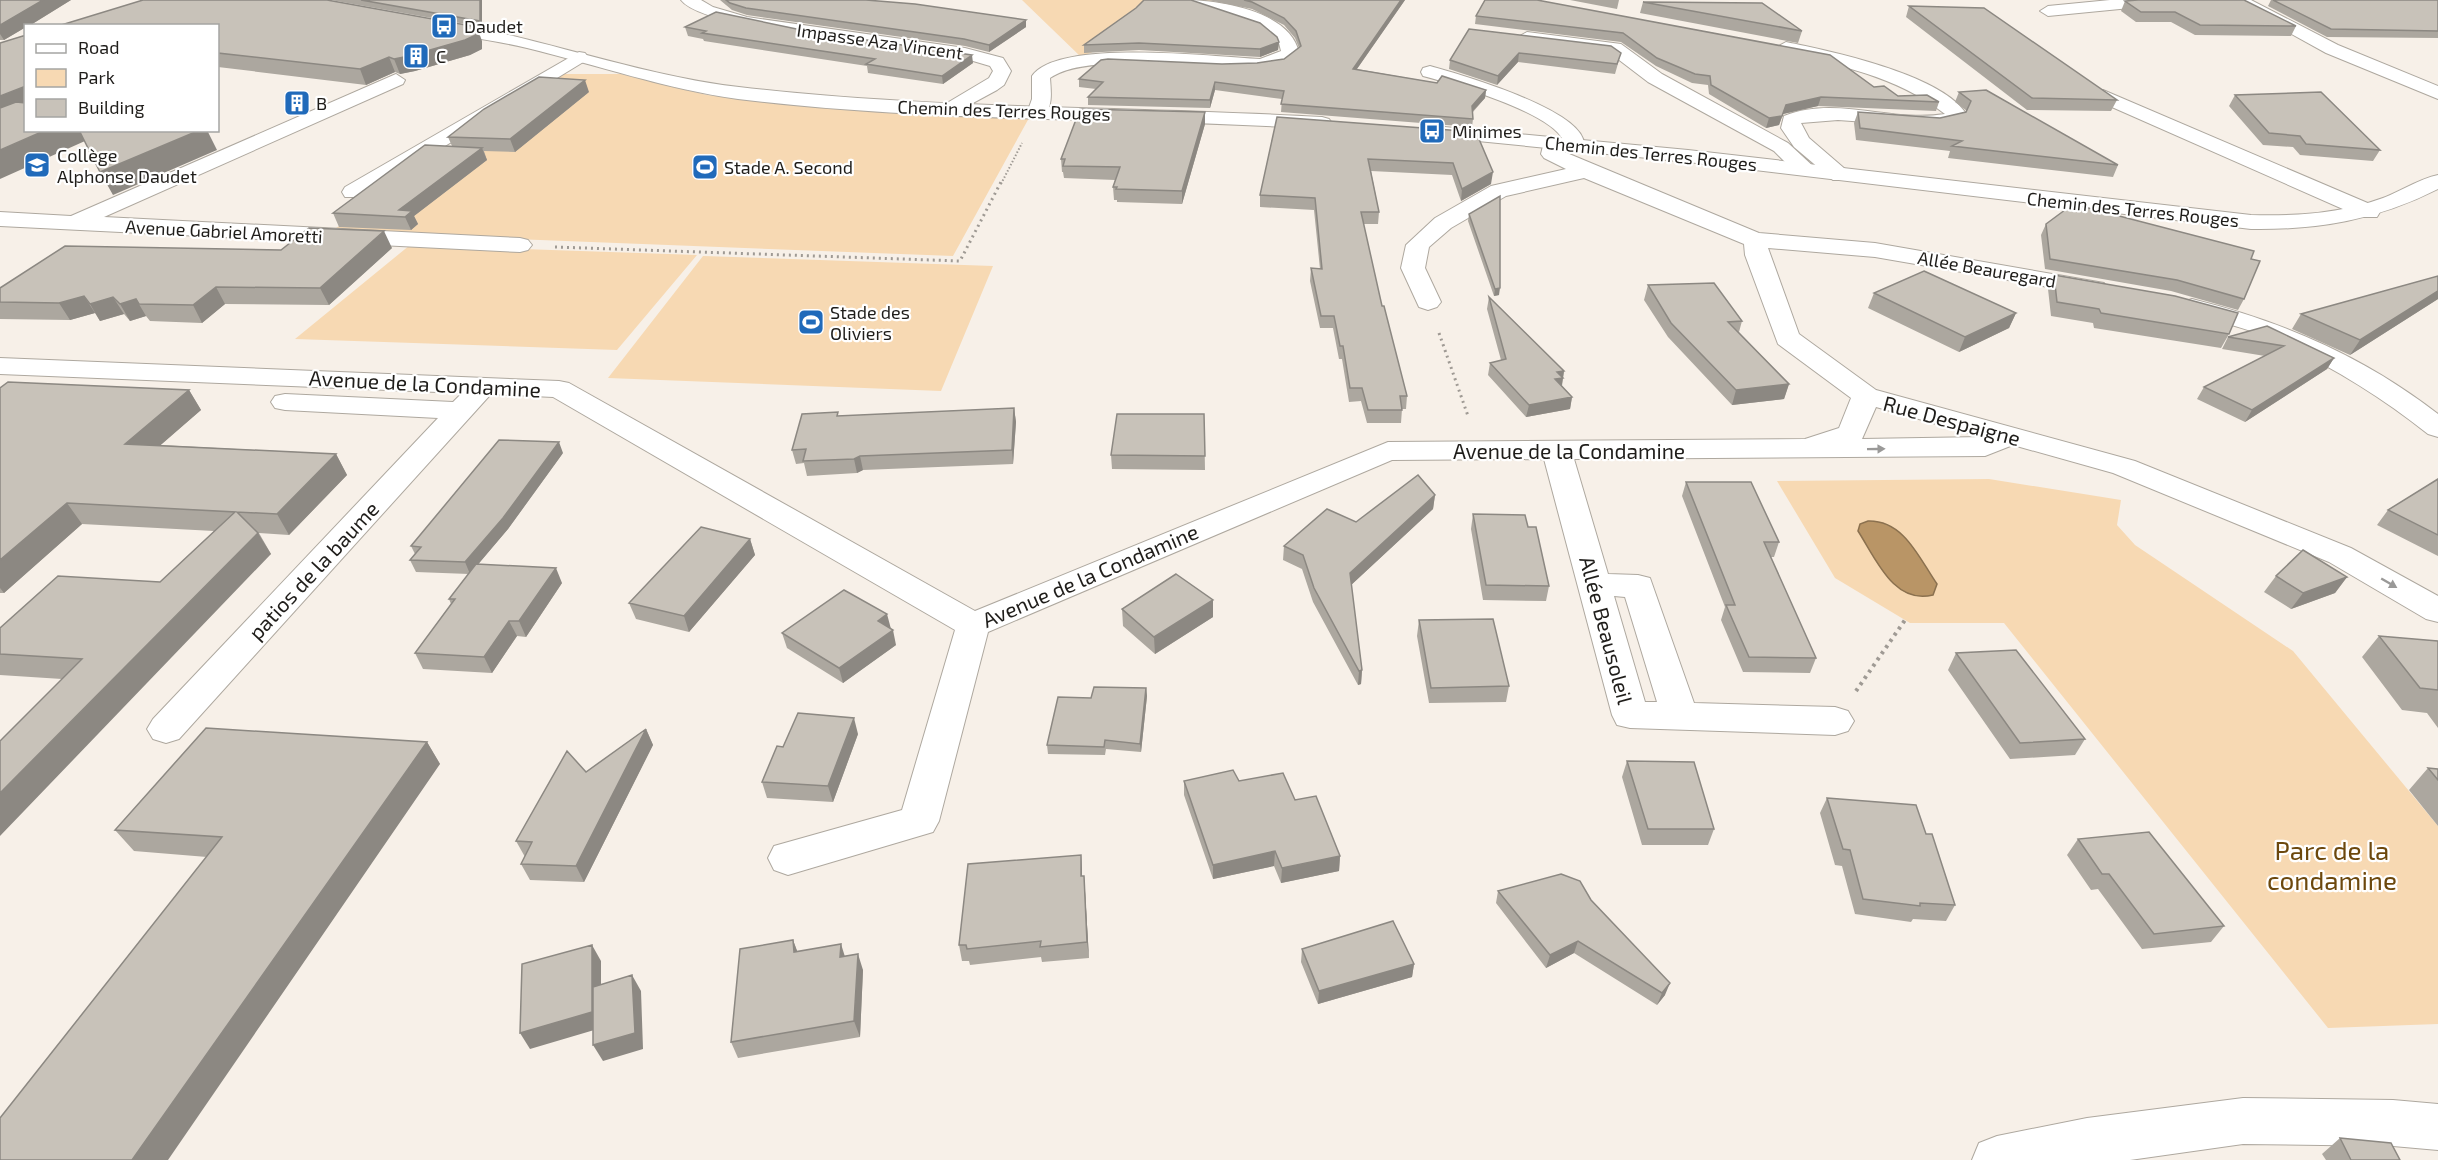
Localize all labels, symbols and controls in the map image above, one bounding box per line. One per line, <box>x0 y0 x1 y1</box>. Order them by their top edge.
bus stop icon: Daudet <box>429 11 459 41</box>
place label: Daudet <box>464 15 523 37</box>
street label: Impasse Aza Vincent <box>795 18 965 64</box>
legend <box>24 24 219 132</box>
text: Road <box>78 36 119 58</box>
building icon: C <box>401 41 431 71</box>
place label: C <box>436 45 446 67</box>
text: Park <box>78 66 115 88</box>
building icon: B <box>282 88 312 118</box>
place label: B <box>316 92 327 114</box>
street label: Chemin des Terres Rouges <box>897 95 1111 125</box>
text: Building <box>78 96 145 118</box>
bus stop icon: Minimes <box>1417 116 1447 146</box>
place label: Minimes <box>1452 120 1522 142</box>
street label: Chemin des Terres Rouges <box>1544 131 1758 175</box>
place label: Collège Alphonse Daudet <box>57 144 197 187</box>
school or university icon: Collège Alphonse Daudet <box>22 150 52 180</box>
sports icon: Stade A. Second <box>690 152 720 182</box>
place label: Stade A. Second <box>724 156 853 178</box>
street label: Chemin des Terres Rouges <box>2026 187 2240 231</box>
street label: Avenue Gabriel Amoretti <box>125 215 323 247</box>
street label: Allée Beauregard <box>1916 246 2058 292</box>
place label: Stade des Oliviers <box>830 301 910 344</box>
sports icon: Stade des Oliviers <box>796 307 826 337</box>
street label: Avenue de la Condamine <box>308 364 542 402</box>
street label: Rue Despaigne <box>1881 390 2023 450</box>
street label: Avenue de la Condamine <box>1453 438 1685 463</box>
one-way arrow <box>1867 444 1886 454</box>
street label: patios de la baume <box>243 496 383 644</box>
street label: Avenue de la Condamine <box>978 518 1202 632</box>
street label: Allée Beausoleil <box>1575 553 1639 707</box>
one-way arrow <box>2381 578 2398 588</box>
park label: Parc de la condamine <box>2267 834 2397 895</box>

